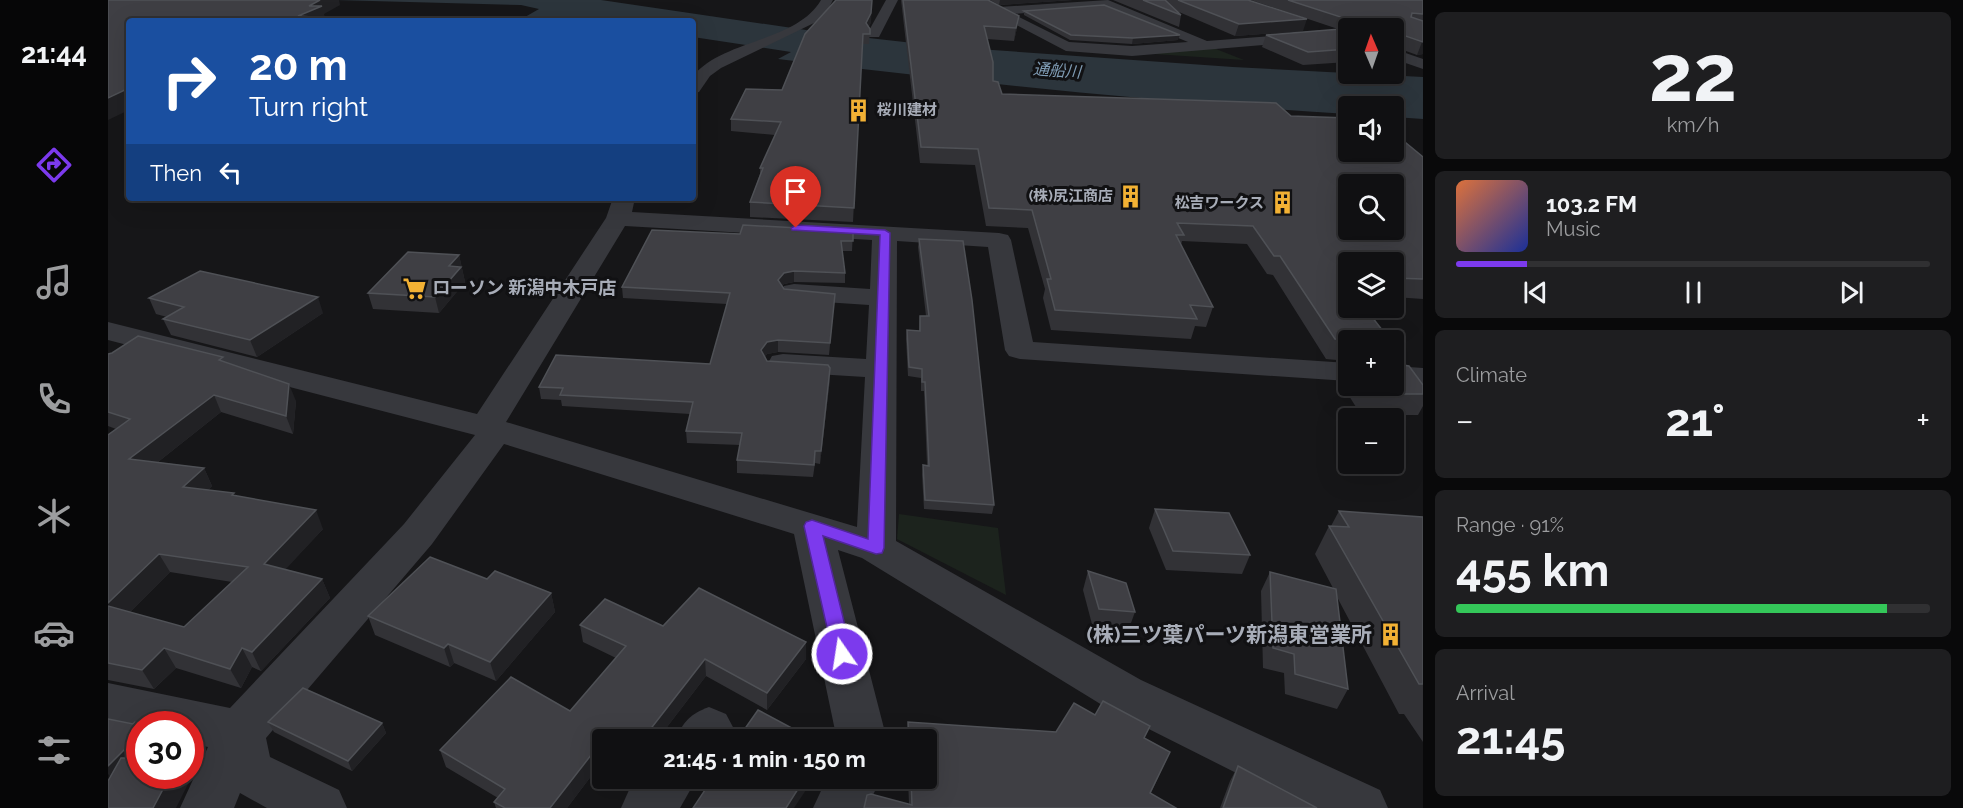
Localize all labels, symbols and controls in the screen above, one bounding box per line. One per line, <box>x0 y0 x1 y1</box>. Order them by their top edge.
north arrow <box>1338 18 1404 84</box>
map controls <box>1338 18 1404 474</box>
text: 22 <box>1649 28 1737 119</box>
text: 21:44 <box>21 38 87 69</box>
text: 20 m <box>249 41 348 90</box>
icon: right <box>150 42 228 120</box>
water label: 通船川 <box>1032 59 1084 82</box>
text: Turn right <box>249 91 368 122</box>
button: sound <box>1338 96 1404 162</box>
building icon: 桜川建材 <box>846 97 872 123</box>
place label: 桜川建材 <box>877 101 937 119</box>
text: km/h <box>1667 113 1719 137</box>
icon: directions <box>33 144 75 186</box>
icon: left <box>214 156 247 189</box>
text: Then <box>150 160 202 186</box>
pin <box>770 166 821 228</box>
button: search <box>1338 174 1404 240</box>
icon: arrive <box>779 175 812 208</box>
building icon: (株)尻江商店 <box>1118 183 1144 209</box>
place label: (株)尻江商店 <box>1029 187 1113 205</box>
building icon: 松吉ワークス <box>1269 190 1295 216</box>
text: 103.2 FM <box>1546 191 1637 217</box>
place label: 松吉ワークス <box>1174 194 1264 212</box>
text: Music <box>1546 217 1600 241</box>
button: layers <box>1338 252 1404 318</box>
icon: music <box>33 261 75 303</box>
supermarket icon: ローソン 新潟中木戸店 <box>401 275 427 301</box>
icon: previous <box>1519 276 1552 309</box>
icon: pause <box>1677 276 1710 309</box>
icon: next <box>1835 276 1868 309</box>
place label: ローソン 新潟中木戸店 <box>432 277 616 298</box>
button: + <box>1338 330 1404 396</box>
text: Climate <box>1456 363 1527 387</box>
icon: phone <box>33 378 75 420</box>
text: 21° <box>1665 394 1725 447</box>
text: − <box>1456 401 1474 440</box>
text: + <box>1916 401 1930 440</box>
button: − <box>1338 408 1404 474</box>
icon: climate <box>33 495 75 537</box>
text: Range · 91% <box>1456 513 1564 537</box>
text: 455 km <box>1456 544 1609 597</box>
icon: car <box>33 612 75 654</box>
position arrow <box>810 622 874 686</box>
place label: (株)三ツ葉パーツ新潟東営業所 <box>1086 622 1372 647</box>
building icon: (株)三ツ葉パーツ新潟東営業所 <box>1377 622 1403 648</box>
text: Arrival <box>1456 681 1515 705</box>
speed limit sign: 30 <box>126 711 204 789</box>
text: 21:45 <box>1456 712 1565 765</box>
icon: filters <box>33 729 75 771</box>
text: 21:45 · 1 min · 150 m <box>663 746 866 772</box>

